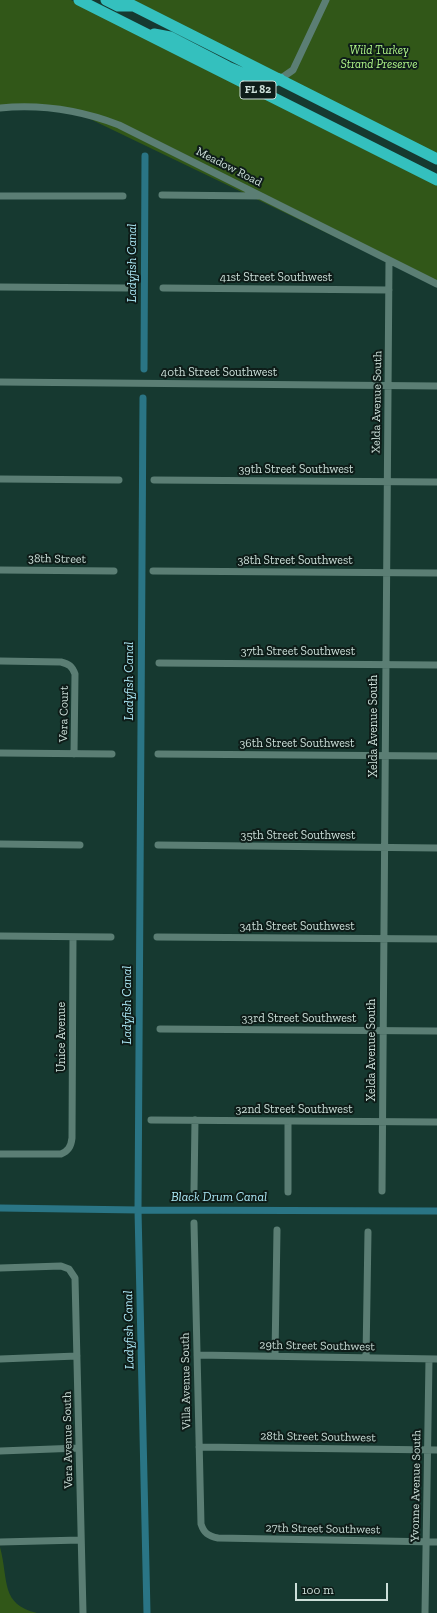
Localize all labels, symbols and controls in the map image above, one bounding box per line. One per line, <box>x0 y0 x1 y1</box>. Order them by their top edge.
park label: Wild Turkey Strand Preserve <box>341 44 417 72</box>
road number: FL 82 <box>240 81 276 99</box>
street label: Meadow Road <box>194 144 264 190</box>
water label: Ladyfish Canal <box>124 224 140 302</box>
street label: 41st Street Southwest <box>220 271 332 285</box>
street label: Xelda Avenue South <box>369 351 385 453</box>
street label: 40th Street Southwest <box>161 366 277 380</box>
street label: 39th Street Southwest <box>238 463 354 477</box>
street label: 38th Street <box>28 551 86 567</box>
street label: 38th Street Southwest <box>237 554 353 568</box>
water label: Ladyfish Canal <box>121 642 137 720</box>
street label: 37th Street Southwest <box>241 645 355 659</box>
street label: Xelda Avenue South <box>367 675 381 777</box>
street label: Vera Court <box>56 686 72 742</box>
street label: 36th Street Southwest <box>239 737 355 751</box>
street label: 35th Street Southwest <box>241 829 355 843</box>
street label: 34th Street Southwest <box>239 920 355 934</box>
water label: Ladyfish Canal <box>119 966 135 1044</box>
street label: Xelda Avenue South <box>365 999 379 1101</box>
street label: Unice Avenue <box>55 1002 69 1072</box>
street label: 33rd Street Southwest <box>241 1012 357 1026</box>
street label: 32nd Street Southwest <box>235 1103 353 1117</box>
water label: Black Drum Canal <box>171 1189 267 1205</box>
water label: Ladyfish Canal <box>121 1290 137 1370</box>
street label: Villa Avenue South <box>178 1332 194 1430</box>
street label: 29th Street Southwest <box>259 1338 375 1354</box>
street label: Vera Avenue South <box>60 1391 76 1489</box>
street label: 28th Street Southwest <box>260 1429 376 1445</box>
street label: Yvonne Avenue South <box>408 1430 424 1542</box>
street label: 27th Street Southwest <box>266 1521 380 1537</box>
scale bar <box>297 1575 390 1601</box>
text: 100 m <box>302 1583 334 1597</box>

